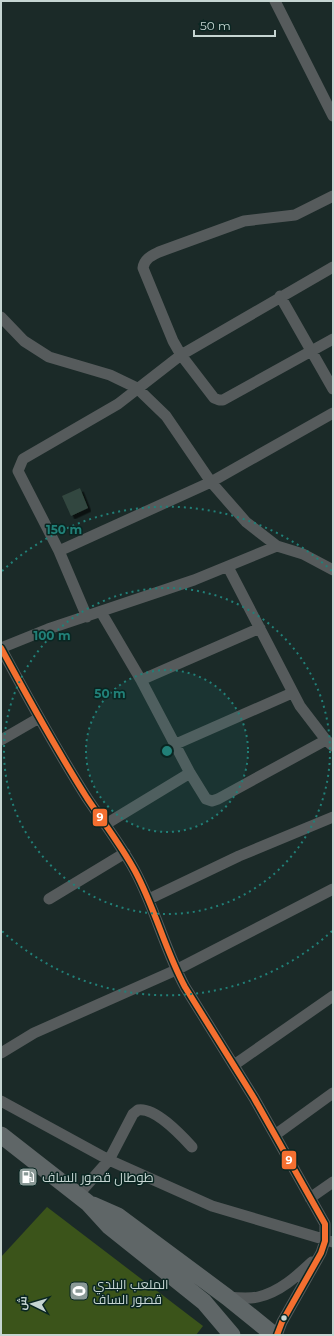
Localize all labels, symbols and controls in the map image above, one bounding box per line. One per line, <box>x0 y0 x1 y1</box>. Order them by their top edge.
scale bar <box>194 12 275 38</box>
text: 50 m <box>200 18 231 33</box>
text: 150 m <box>46 522 82 537</box>
text: 100 m <box>34 628 70 643</box>
text: 50 m <box>94 686 126 701</box>
centre of rings <box>160 744 174 758</box>
line badge: 9 <box>92 808 108 827</box>
text: 9 <box>96 810 104 824</box>
line badge: 9 <box>281 1150 297 1170</box>
text: 9 <box>285 1153 293 1167</box>
fuel station icon: طوطال قصور الساف <box>17 1166 39 1188</box>
place label: طوطال قصور الساف <box>42 1169 154 1186</box>
place label: الملعب البلدي قصور الساف <box>93 1276 169 1307</box>
sports icon: الملعب البلدي قصور الساف <box>68 1280 90 1302</box>
north arrow <box>12 1284 52 1324</box>
text: ش <box>14 1295 30 1311</box>
unlabelled marker <box>279 1313 289 1323</box>

